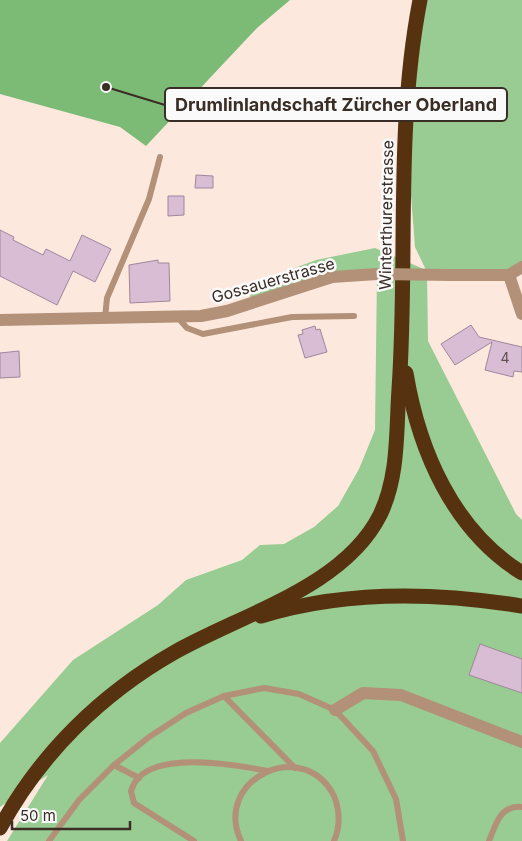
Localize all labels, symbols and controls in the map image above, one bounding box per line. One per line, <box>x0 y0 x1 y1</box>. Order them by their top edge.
callout: Drumlinlandschaft Zürcher Oberland <box>165 88 507 121</box>
text: Drumlinlandschaft Zürcher Oberland <box>175 94 497 115</box>
street label: Winterthurerstrasse <box>375 140 397 290</box>
street label: Gossauerstrasse <box>209 253 337 307</box>
house number: 4 <box>500 349 510 366</box>
scale bar <box>12 798 130 830</box>
text: 50 m <box>20 806 56 825</box>

